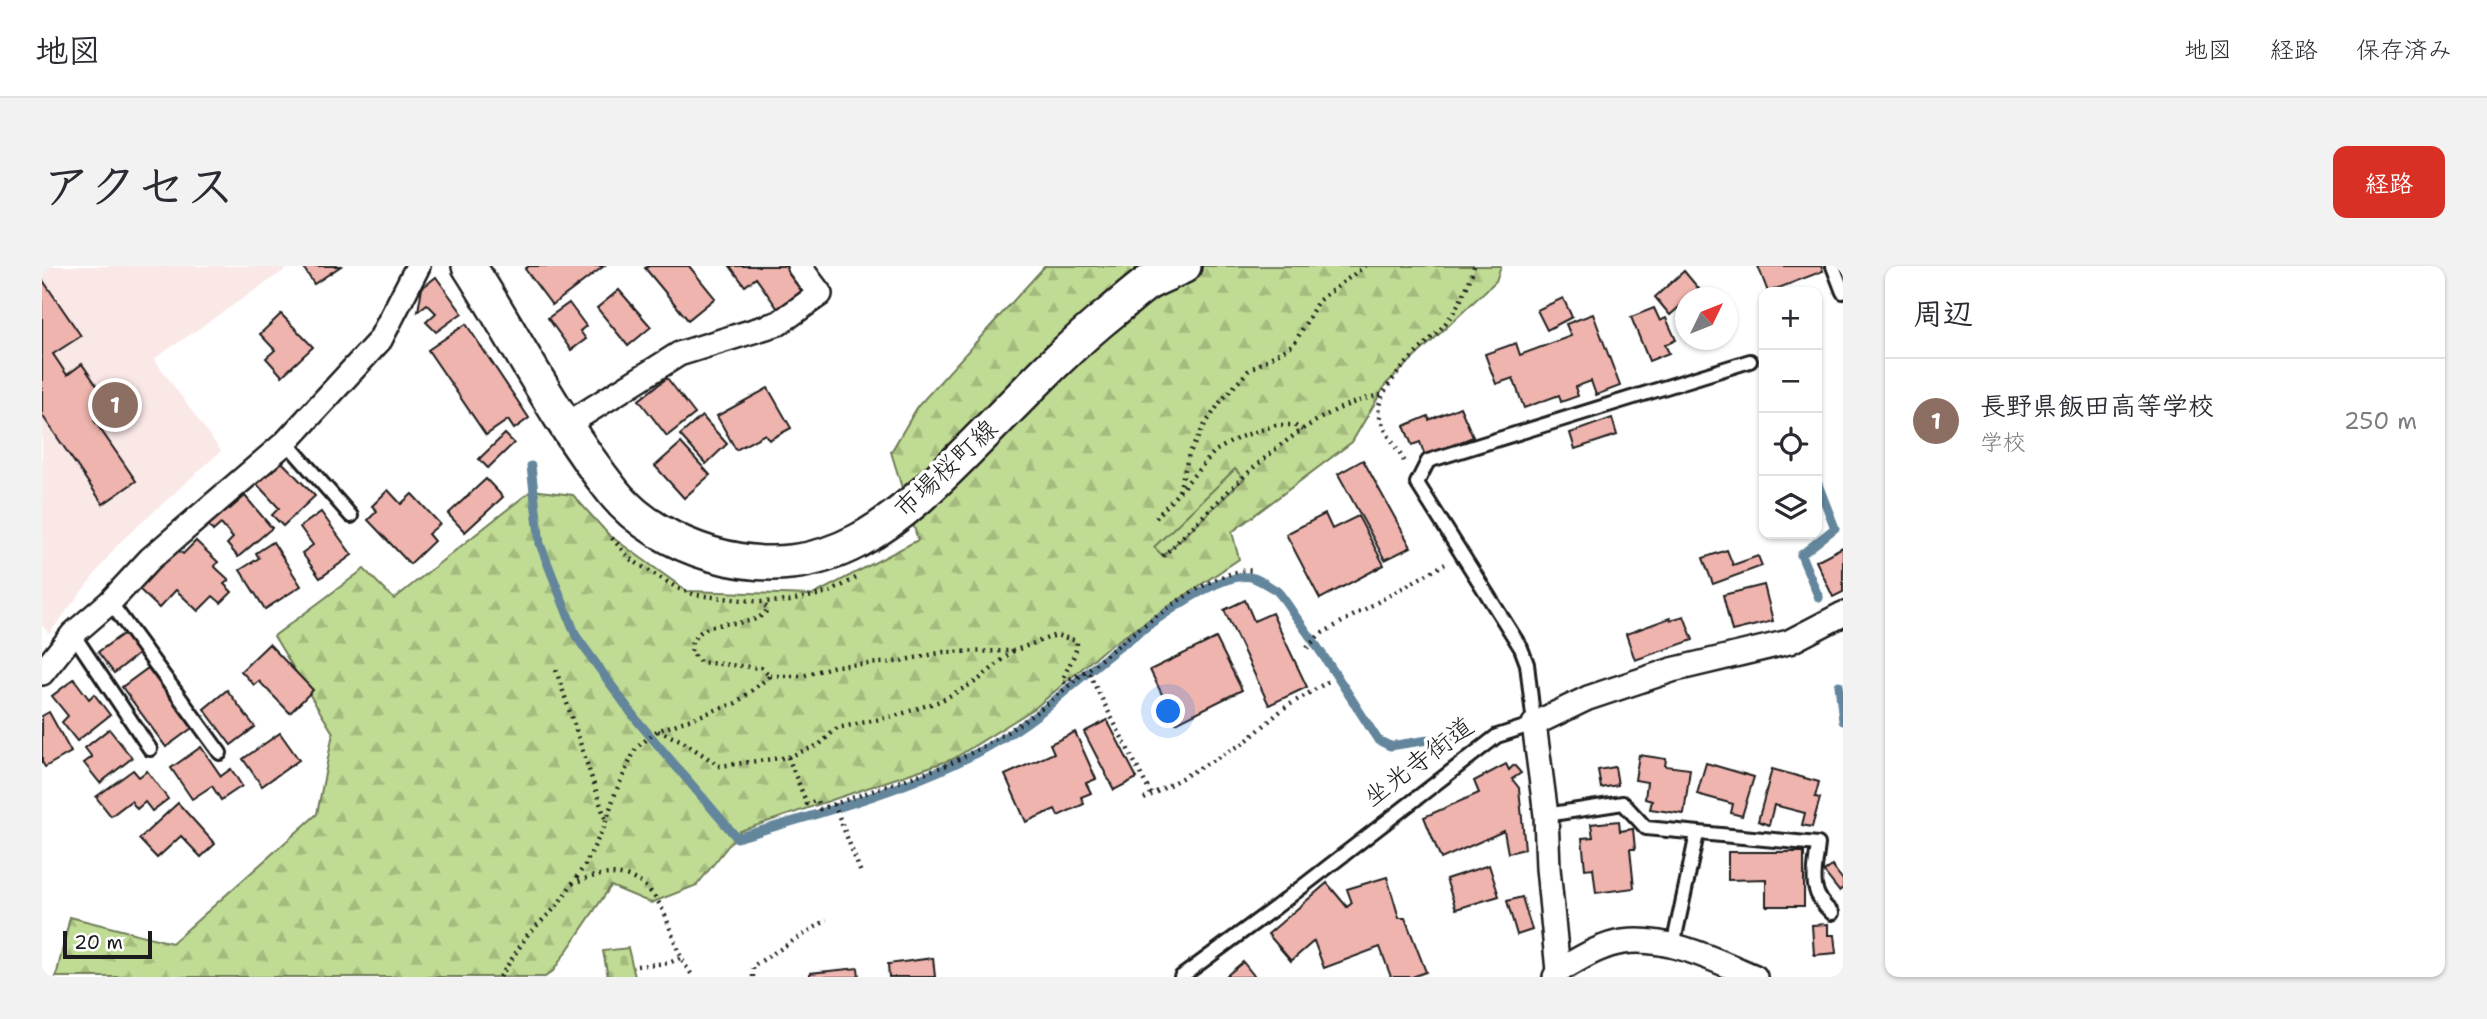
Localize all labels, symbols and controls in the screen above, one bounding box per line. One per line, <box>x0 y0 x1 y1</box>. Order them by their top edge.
text: 地図 <box>35 28 101 73</box>
text: 地図 <box>2184 34 2232 66</box>
text: 経路 <box>2270 34 2318 66</box>
text: 保存済み <box>2356 34 2452 66</box>
button: 経路 <box>2333 146 2445 218</box>
text: アクセス <box>42 153 235 219</box>
north arrow <box>1675 287 1738 350</box>
map controls <box>1759 287 1822 539</box>
button: + <box>1759 287 1822 350</box>
text: 周辺 <box>1913 293 1973 334</box>
button: − <box>1759 350 1822 413</box>
pin: 1 <box>92 379 138 431</box>
text: 長野県飯田高等学校 <box>1980 388 2214 423</box>
text: 1 <box>1931 406 1941 436</box>
text: 250 m <box>2344 406 2417 436</box>
street label: 市場桜町線 <box>886 411 1004 525</box>
button: locate <box>1759 413 1822 476</box>
text: 学校 <box>1980 427 2026 457</box>
button: layers <box>1759 476 1822 539</box>
your location <box>1151 694 1185 728</box>
street label: 坐光寺街道 <box>1356 708 1480 814</box>
scale bar <box>63 928 152 960</box>
text: 20 m <box>74 930 123 955</box>

